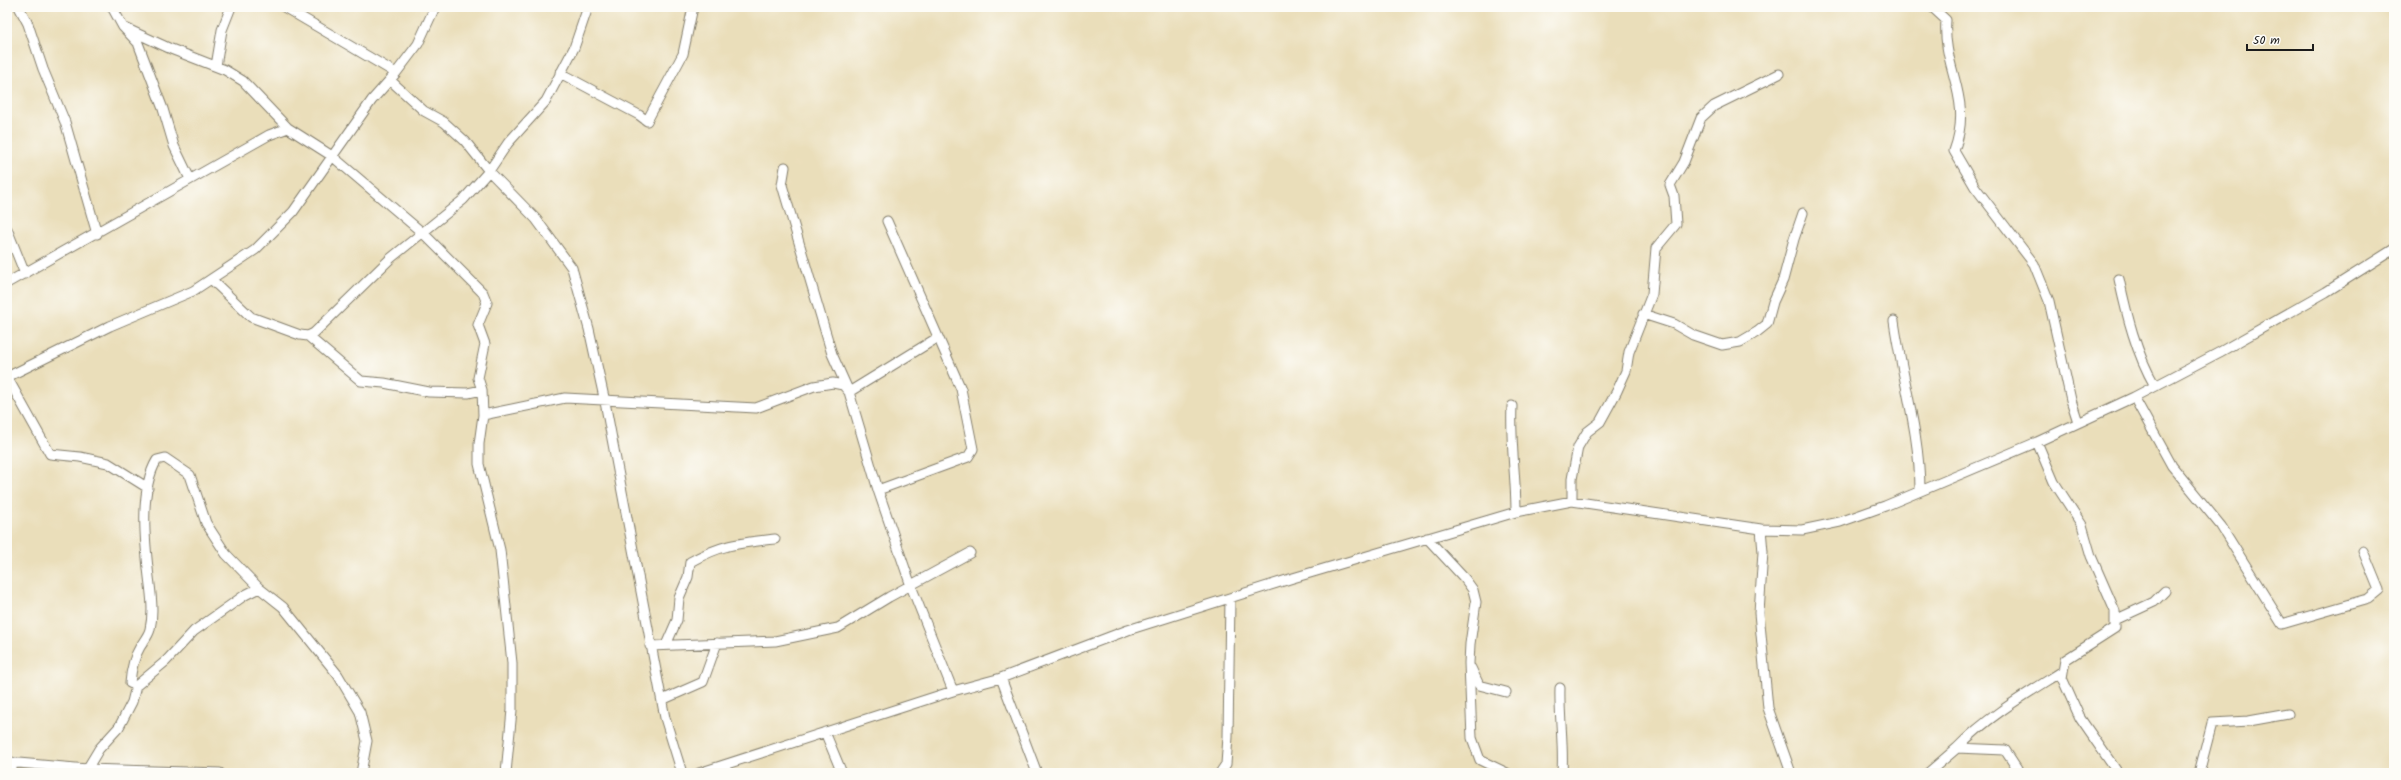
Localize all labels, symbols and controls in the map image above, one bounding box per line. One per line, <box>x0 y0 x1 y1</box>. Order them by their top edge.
scale bar <box>2247 26 2313 52</box>
text: 50 m <box>2253 31 2280 50</box>

